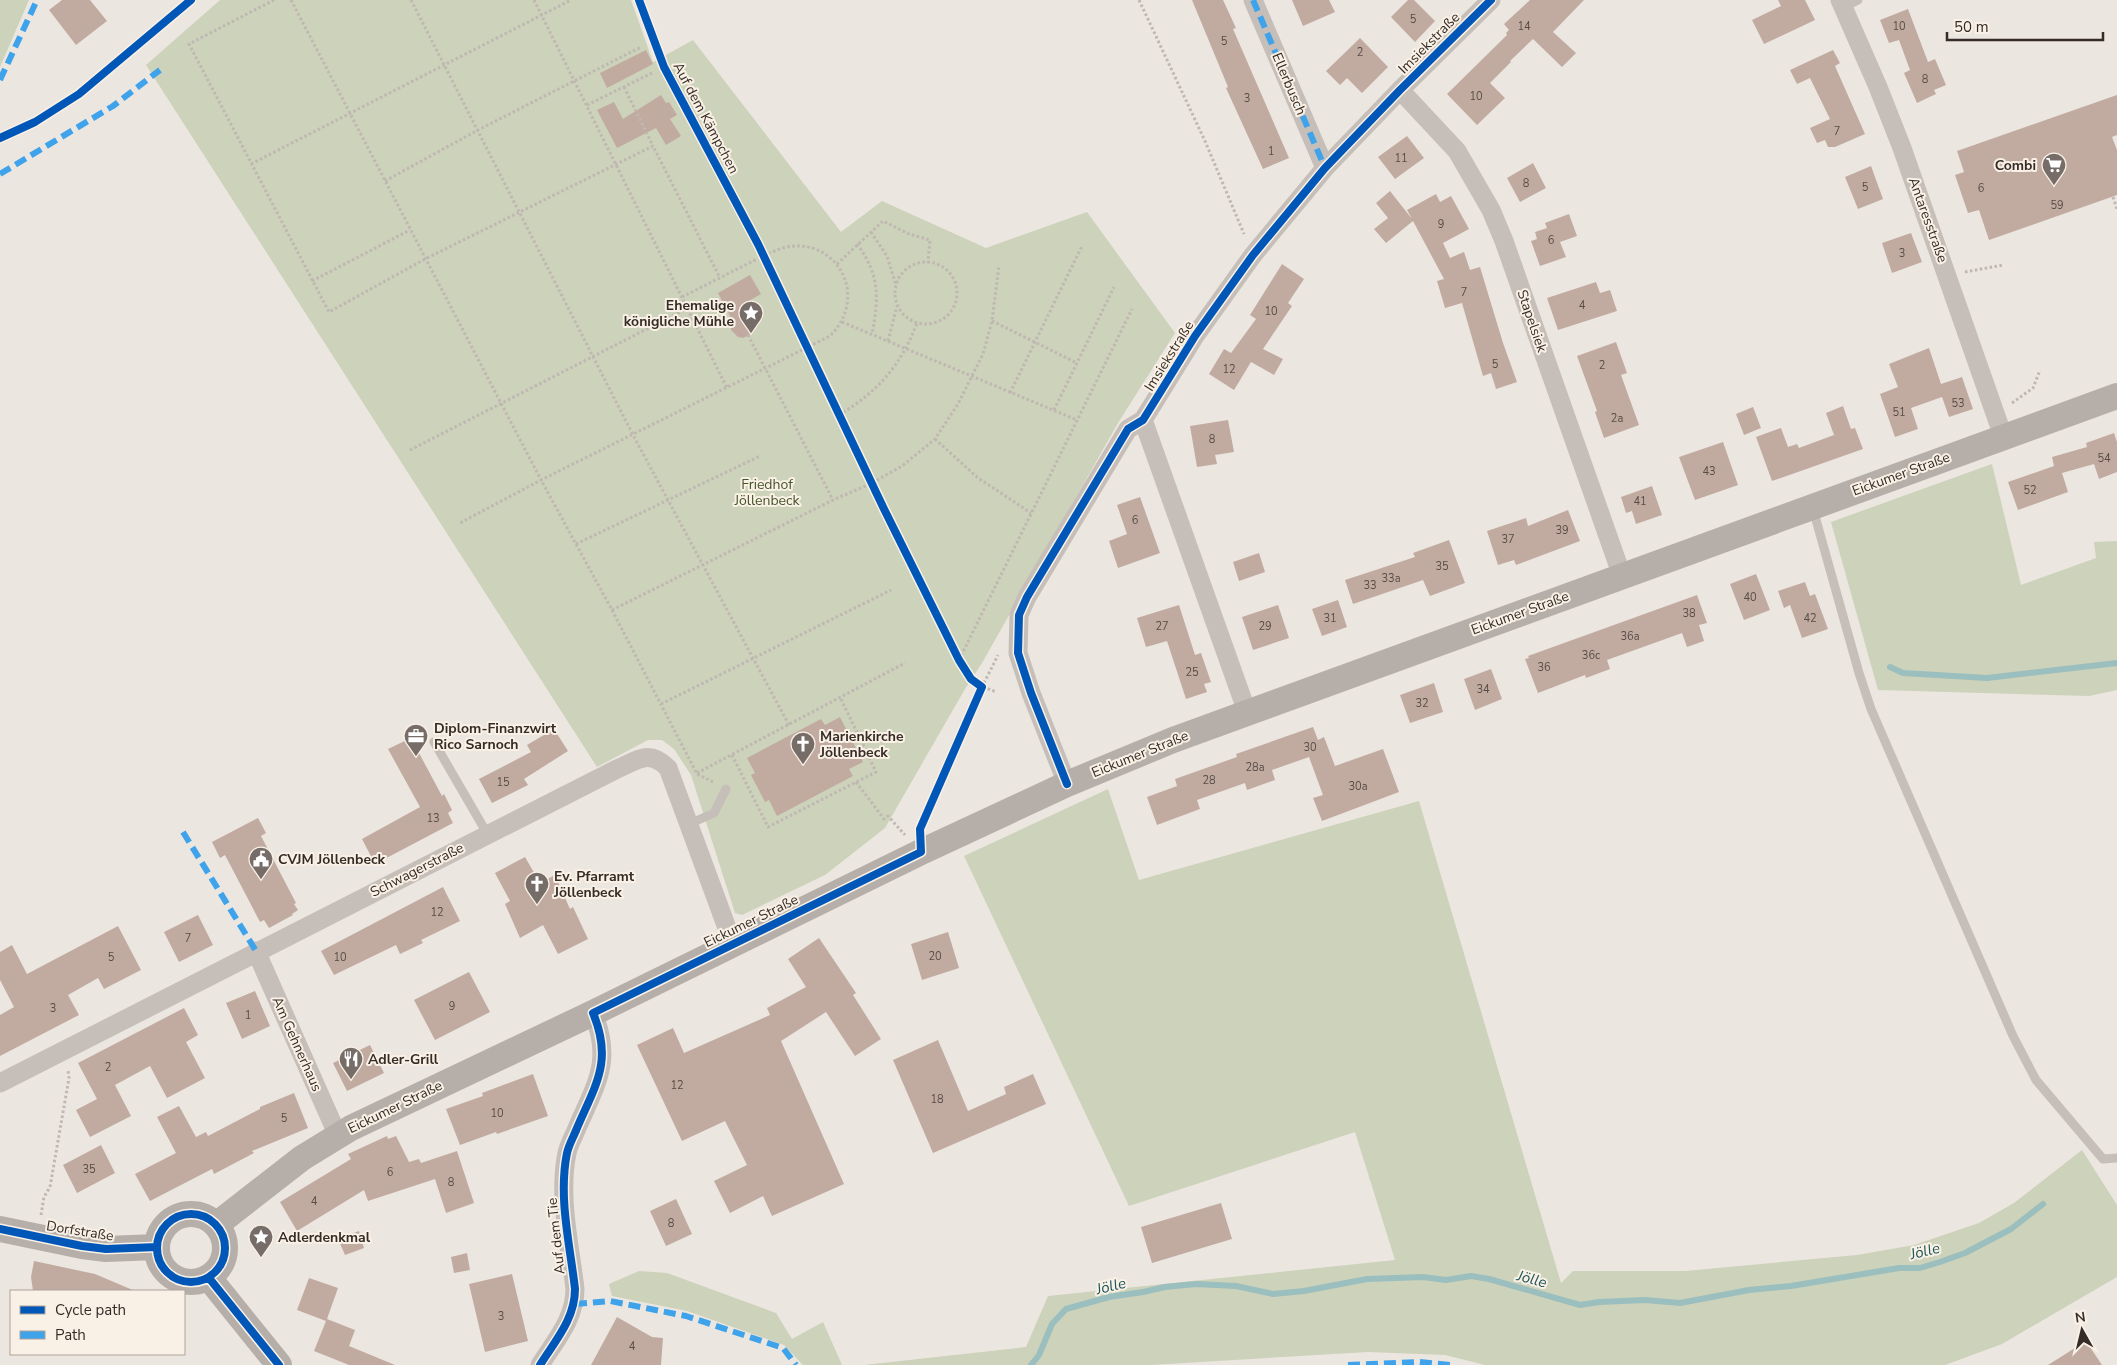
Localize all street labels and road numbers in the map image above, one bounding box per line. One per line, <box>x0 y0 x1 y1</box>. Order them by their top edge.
street label: Imsiekstraße <box>1394 8 1464 78</box>
street label: Ellerbusch <box>1267 50 1311 118</box>
street label: Auf dem Kämpchen <box>669 59 743 177</box>
street label: Antaresstraße <box>1904 175 1952 265</box>
street label: Stapelsiek <box>1512 287 1552 356</box>
street label: Imsiekstraße <box>1140 317 1198 395</box>
street label: Eickumer Straße <box>1849 448 1953 500</box>
street label: Eickumer Straße <box>1468 587 1572 639</box>
street label: Eickumer Straße <box>1089 726 1191 782</box>
street label: Schwagerstraße <box>367 838 467 902</box>
street label: Eickumer Straße <box>701 890 801 952</box>
street label: Am Gehnerhaus <box>268 994 326 1095</box>
street label: Eickumer Straße <box>345 1076 445 1138</box>
street label: Auf dem Tie <box>543 1197 569 1275</box>
street label: Dorfstraße <box>45 1216 115 1246</box>

